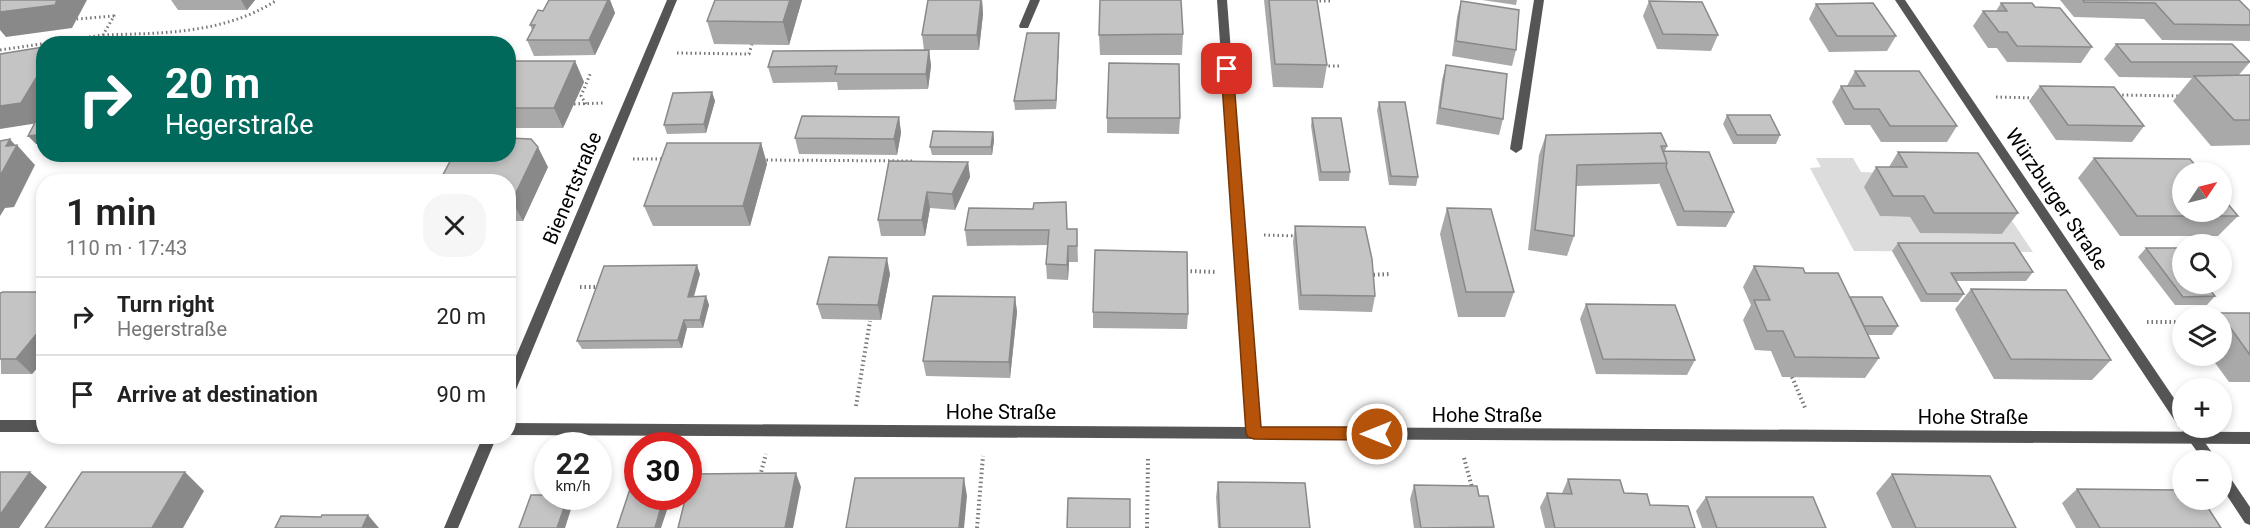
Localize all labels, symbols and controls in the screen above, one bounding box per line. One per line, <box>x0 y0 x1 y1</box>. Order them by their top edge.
pin <box>1201 43 1252 94</box>
icon: arrive <box>1210 52 1243 85</box>
text: 20 m <box>165 59 260 108</box>
icon: right <box>66 60 144 138</box>
text: Hegerstraße <box>165 109 314 141</box>
street label: Würzburger Straße <box>2001 124 2113 274</box>
street label: Bienertstraße <box>538 128 606 248</box>
north arrow <box>2172 162 2232 222</box>
map controls <box>2172 162 2232 510</box>
text: 1 min <box>66 192 156 234</box>
button: close <box>423 194 486 257</box>
button: search <box>2172 234 2232 294</box>
text: 110 m · 17:43 <box>66 236 187 260</box>
text: Turn right <box>117 292 214 317</box>
icon: right <box>66 300 99 333</box>
text: 20 m <box>437 304 486 329</box>
button: layers <box>2172 306 2232 366</box>
text: Hegerstraße <box>117 317 227 341</box>
icon: arrive <box>66 378 99 411</box>
button: + <box>2172 378 2232 438</box>
text: Arrive at destination <box>117 382 318 407</box>
text: 90 m <box>437 382 486 407</box>
street label: Hohe Straße <box>946 400 1056 424</box>
position arrow <box>1345 402 1409 466</box>
street label: Hohe Straße <box>1432 403 1542 427</box>
street label: Hohe Straße <box>1918 405 2028 429</box>
speed limit sign: 30 <box>624 432 702 510</box>
text: 22 <box>556 446 590 481</box>
button: − <box>2172 450 2232 510</box>
text: km/h <box>555 477 591 495</box>

